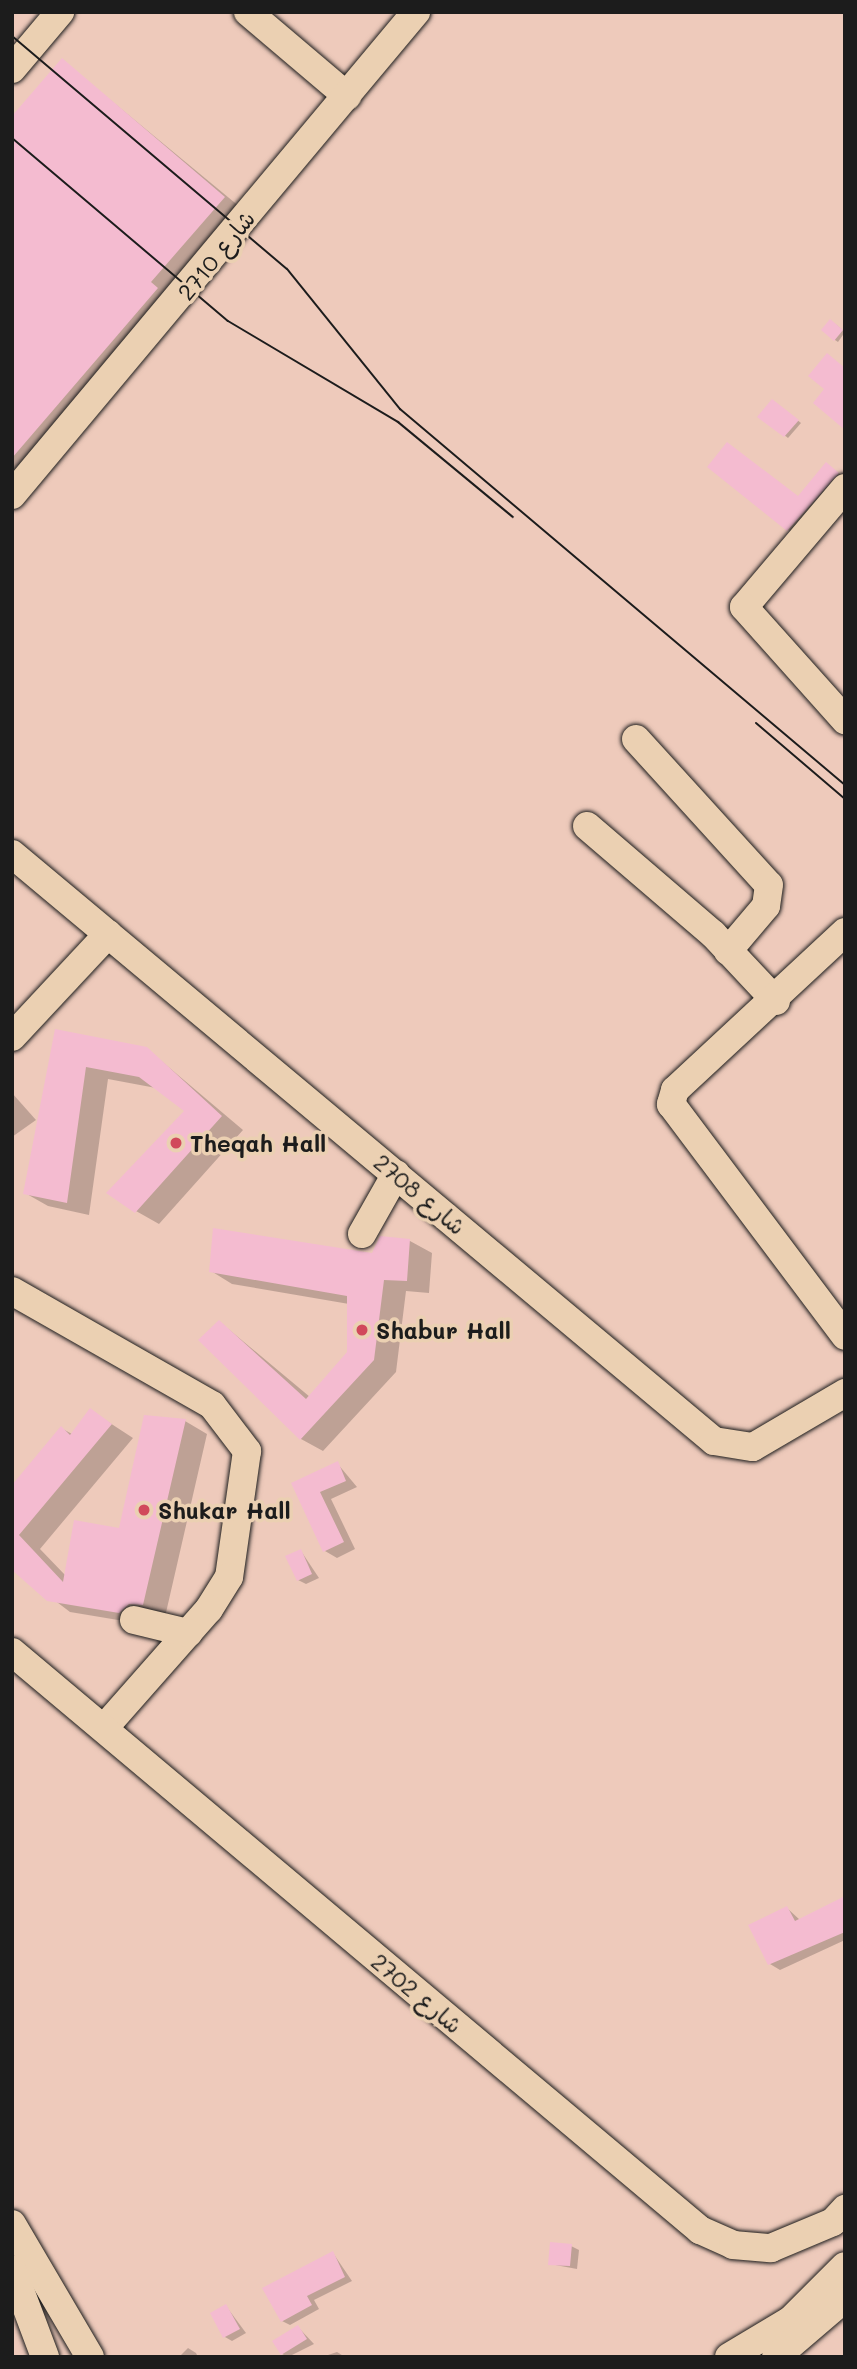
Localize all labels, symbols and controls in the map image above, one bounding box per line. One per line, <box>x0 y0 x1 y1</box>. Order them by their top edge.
street label: شارع 2710 <box>172 205 260 305</box>
place label: Theqah Hall <box>190 1129 326 1157</box>
marker: Theqah Hall <box>168 1135 184 1151</box>
street label: شارع 2708 <box>369 1148 471 1240</box>
place label: Shabur Hall <box>376 1316 511 1344</box>
marker: Shabur Hall <box>354 1322 370 1338</box>
place label: Shukar Hall <box>158 1496 291 1524</box>
marker: Shukar Hall <box>136 1502 152 1518</box>
street label: شارع 2702 <box>366 1947 468 2039</box>

